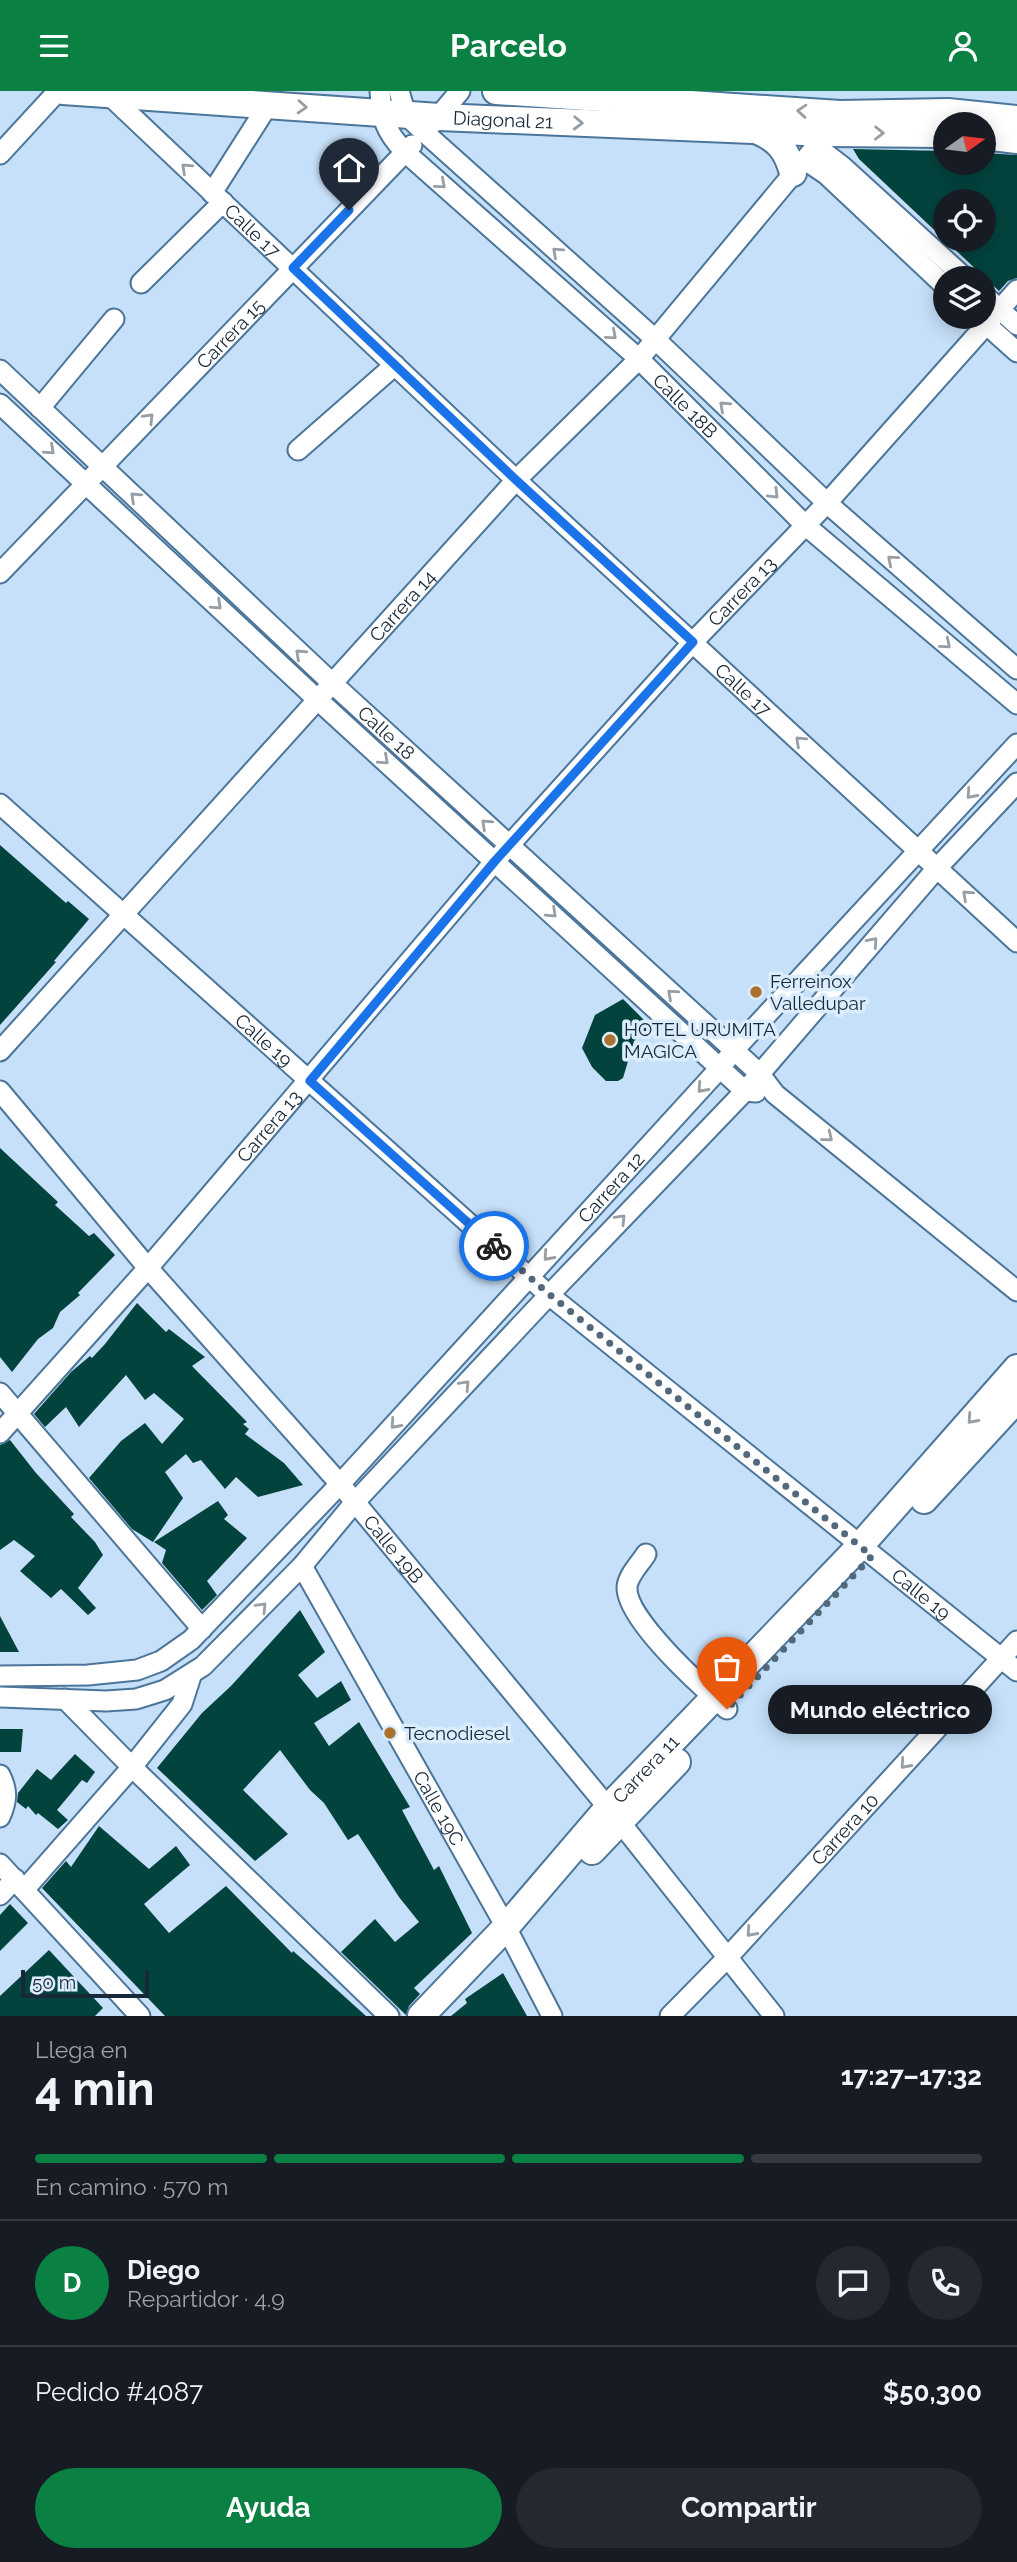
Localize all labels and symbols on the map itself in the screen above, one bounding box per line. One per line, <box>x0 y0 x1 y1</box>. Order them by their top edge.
one-way arrow <box>297 99 308 114</box>
one-way arrow <box>797 104 808 119</box>
street label: Diagonal 21 <box>453 107 554 133</box>
north arrow <box>933 112 996 175</box>
one-way arrow <box>573 115 584 130</box>
one-way arrow <box>874 125 884 141</box>
pin <box>319 138 379 210</box>
one-way arrow <box>181 163 194 176</box>
one-way arrow <box>433 176 446 188</box>
street label: Calle 17 <box>220 199 285 262</box>
one-way arrow <box>552 247 565 260</box>
street label: Carrera 15 <box>192 294 269 373</box>
one-way arrow <box>604 327 617 339</box>
street label: Calle 18B <box>649 369 722 442</box>
one-way arrow <box>720 401 733 414</box>
one-way arrow <box>141 413 154 426</box>
one-way arrow <box>42 442 55 454</box>
one-way arrow <box>766 486 779 499</box>
one-way arrow <box>130 493 143 506</box>
street label: Carrera 13 <box>703 552 780 631</box>
one-way arrow <box>887 556 900 568</box>
street label: Carrera 14 <box>365 566 440 646</box>
one-way arrow <box>209 597 222 610</box>
one-way arrow <box>938 635 950 648</box>
one-way arrow <box>295 649 308 662</box>
street label: Calle 17 <box>711 658 776 721</box>
street label: Calle 18 <box>353 701 419 764</box>
one-way arrow <box>795 737 808 749</box>
one-way arrow <box>376 751 389 764</box>
one-way arrow <box>967 786 979 799</box>
one-way arrow <box>481 820 494 833</box>
one-way arrow <box>963 890 976 903</box>
one-way arrow <box>544 905 557 917</box>
one-way arrow <box>865 938 877 951</box>
place label: Ferreinox Valledupar <box>770 970 866 1014</box>
marker: Ferreinox Valledupar <box>748 984 764 1000</box>
one-way arrow <box>667 990 680 1002</box>
street label: Calle 19 <box>231 1009 297 1071</box>
place label: HOTEL URUMITA MAGICA <box>624 1018 776 1062</box>
marker: HOTEL URUMITA MAGICA <box>602 1032 618 1048</box>
one-way arrow <box>697 1080 710 1093</box>
street label: Carrera 13 <box>232 1086 306 1167</box>
one-way arrow <box>820 1129 833 1141</box>
street label: Carrera 12 <box>573 1148 649 1227</box>
courier <box>459 1211 529 1281</box>
one-way arrow <box>612 1215 625 1228</box>
one-way arrow <box>544 1248 557 1261</box>
one-way arrow <box>456 1380 469 1393</box>
one-way arrow <box>968 1411 980 1424</box>
one-way arrow <box>391 1416 403 1429</box>
street label: Calle 19B <box>359 1510 428 1587</box>
street label: Calle 19 <box>887 1564 955 1624</box>
one-way arrow <box>253 1602 266 1615</box>
pin <box>697 1637 757 1709</box>
callout: Mundo eléctrico <box>769 1685 993 1733</box>
place label: Tecnodiesel <box>404 1722 511 1744</box>
marker: Tecnodiesel <box>382 1725 398 1741</box>
street label: Carrera 11 <box>608 1730 683 1807</box>
one-way arrow <box>900 1756 913 1769</box>
street label: Calle 19C <box>409 1767 469 1849</box>
street label: Carrera 10 <box>807 1789 883 1869</box>
one-way arrow <box>747 1924 759 1937</box>
scale bar <box>21 1967 149 1999</box>

